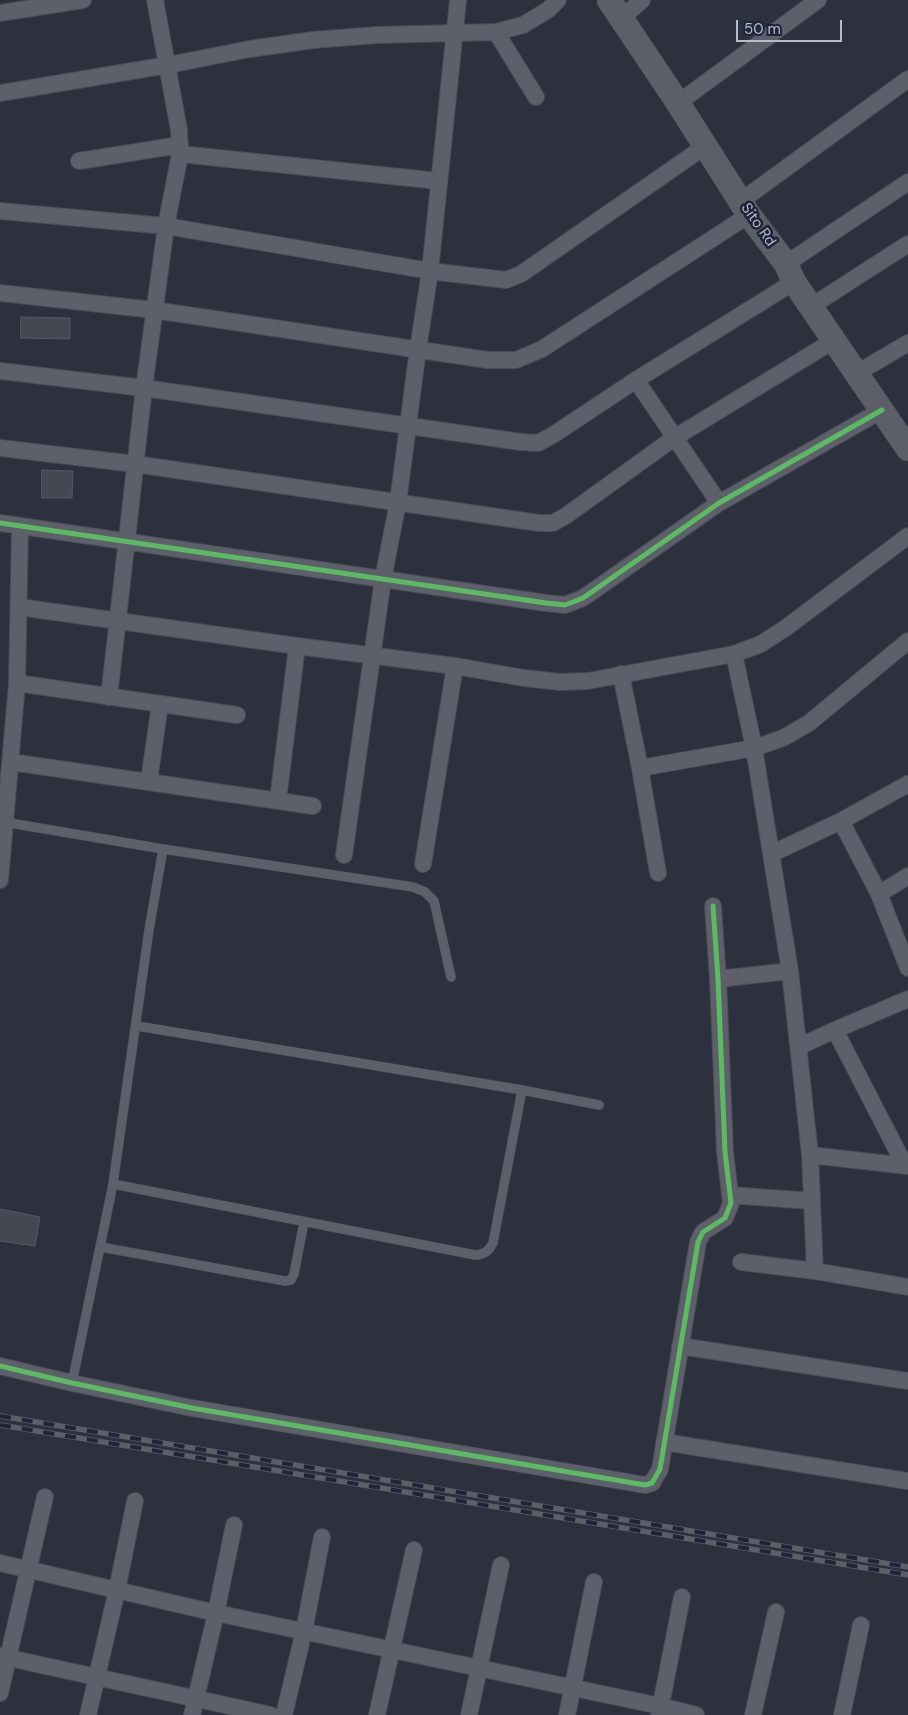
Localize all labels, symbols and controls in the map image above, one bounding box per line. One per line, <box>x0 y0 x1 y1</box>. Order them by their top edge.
scale bar <box>738 10 844 42</box>
text: 50 m <box>744 19 781 39</box>
street label: Sito Rd <box>737 200 779 250</box>

